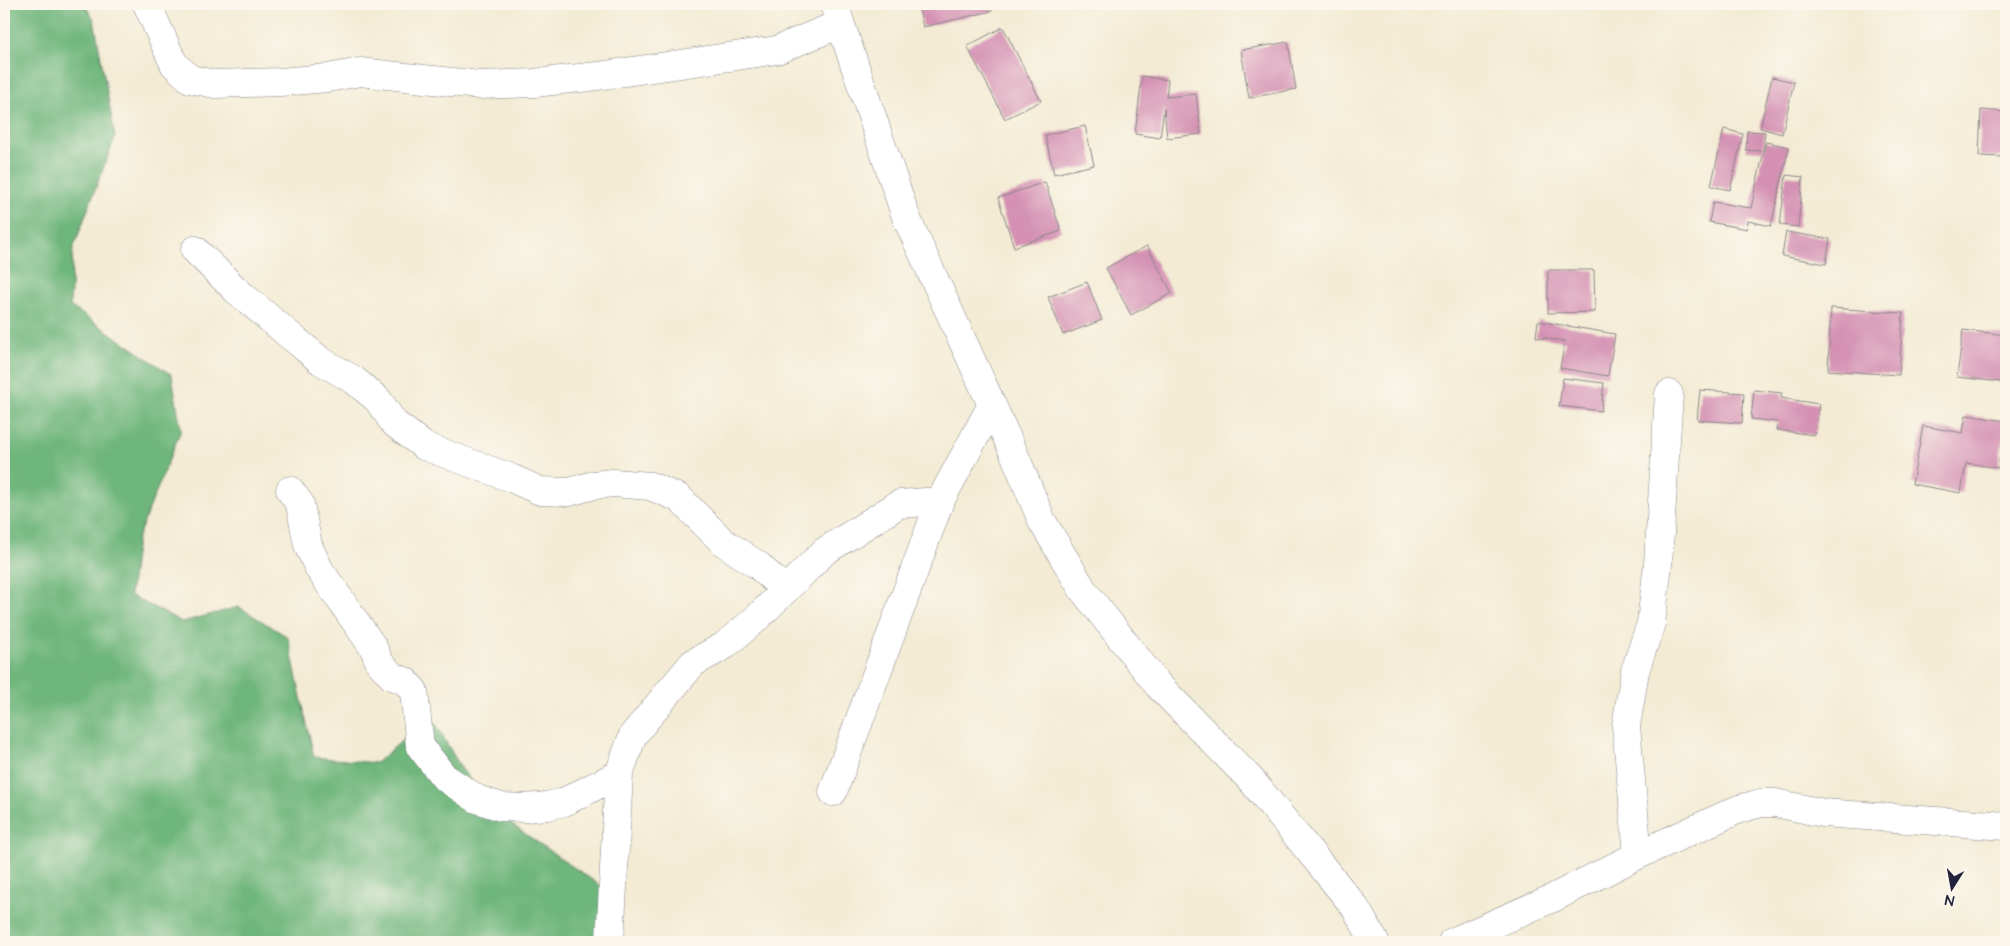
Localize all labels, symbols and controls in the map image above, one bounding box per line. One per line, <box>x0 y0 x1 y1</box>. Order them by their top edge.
north arrow <box>1928 864 1978 914</box>
text: N <box>1943 889 1956 910</box>

